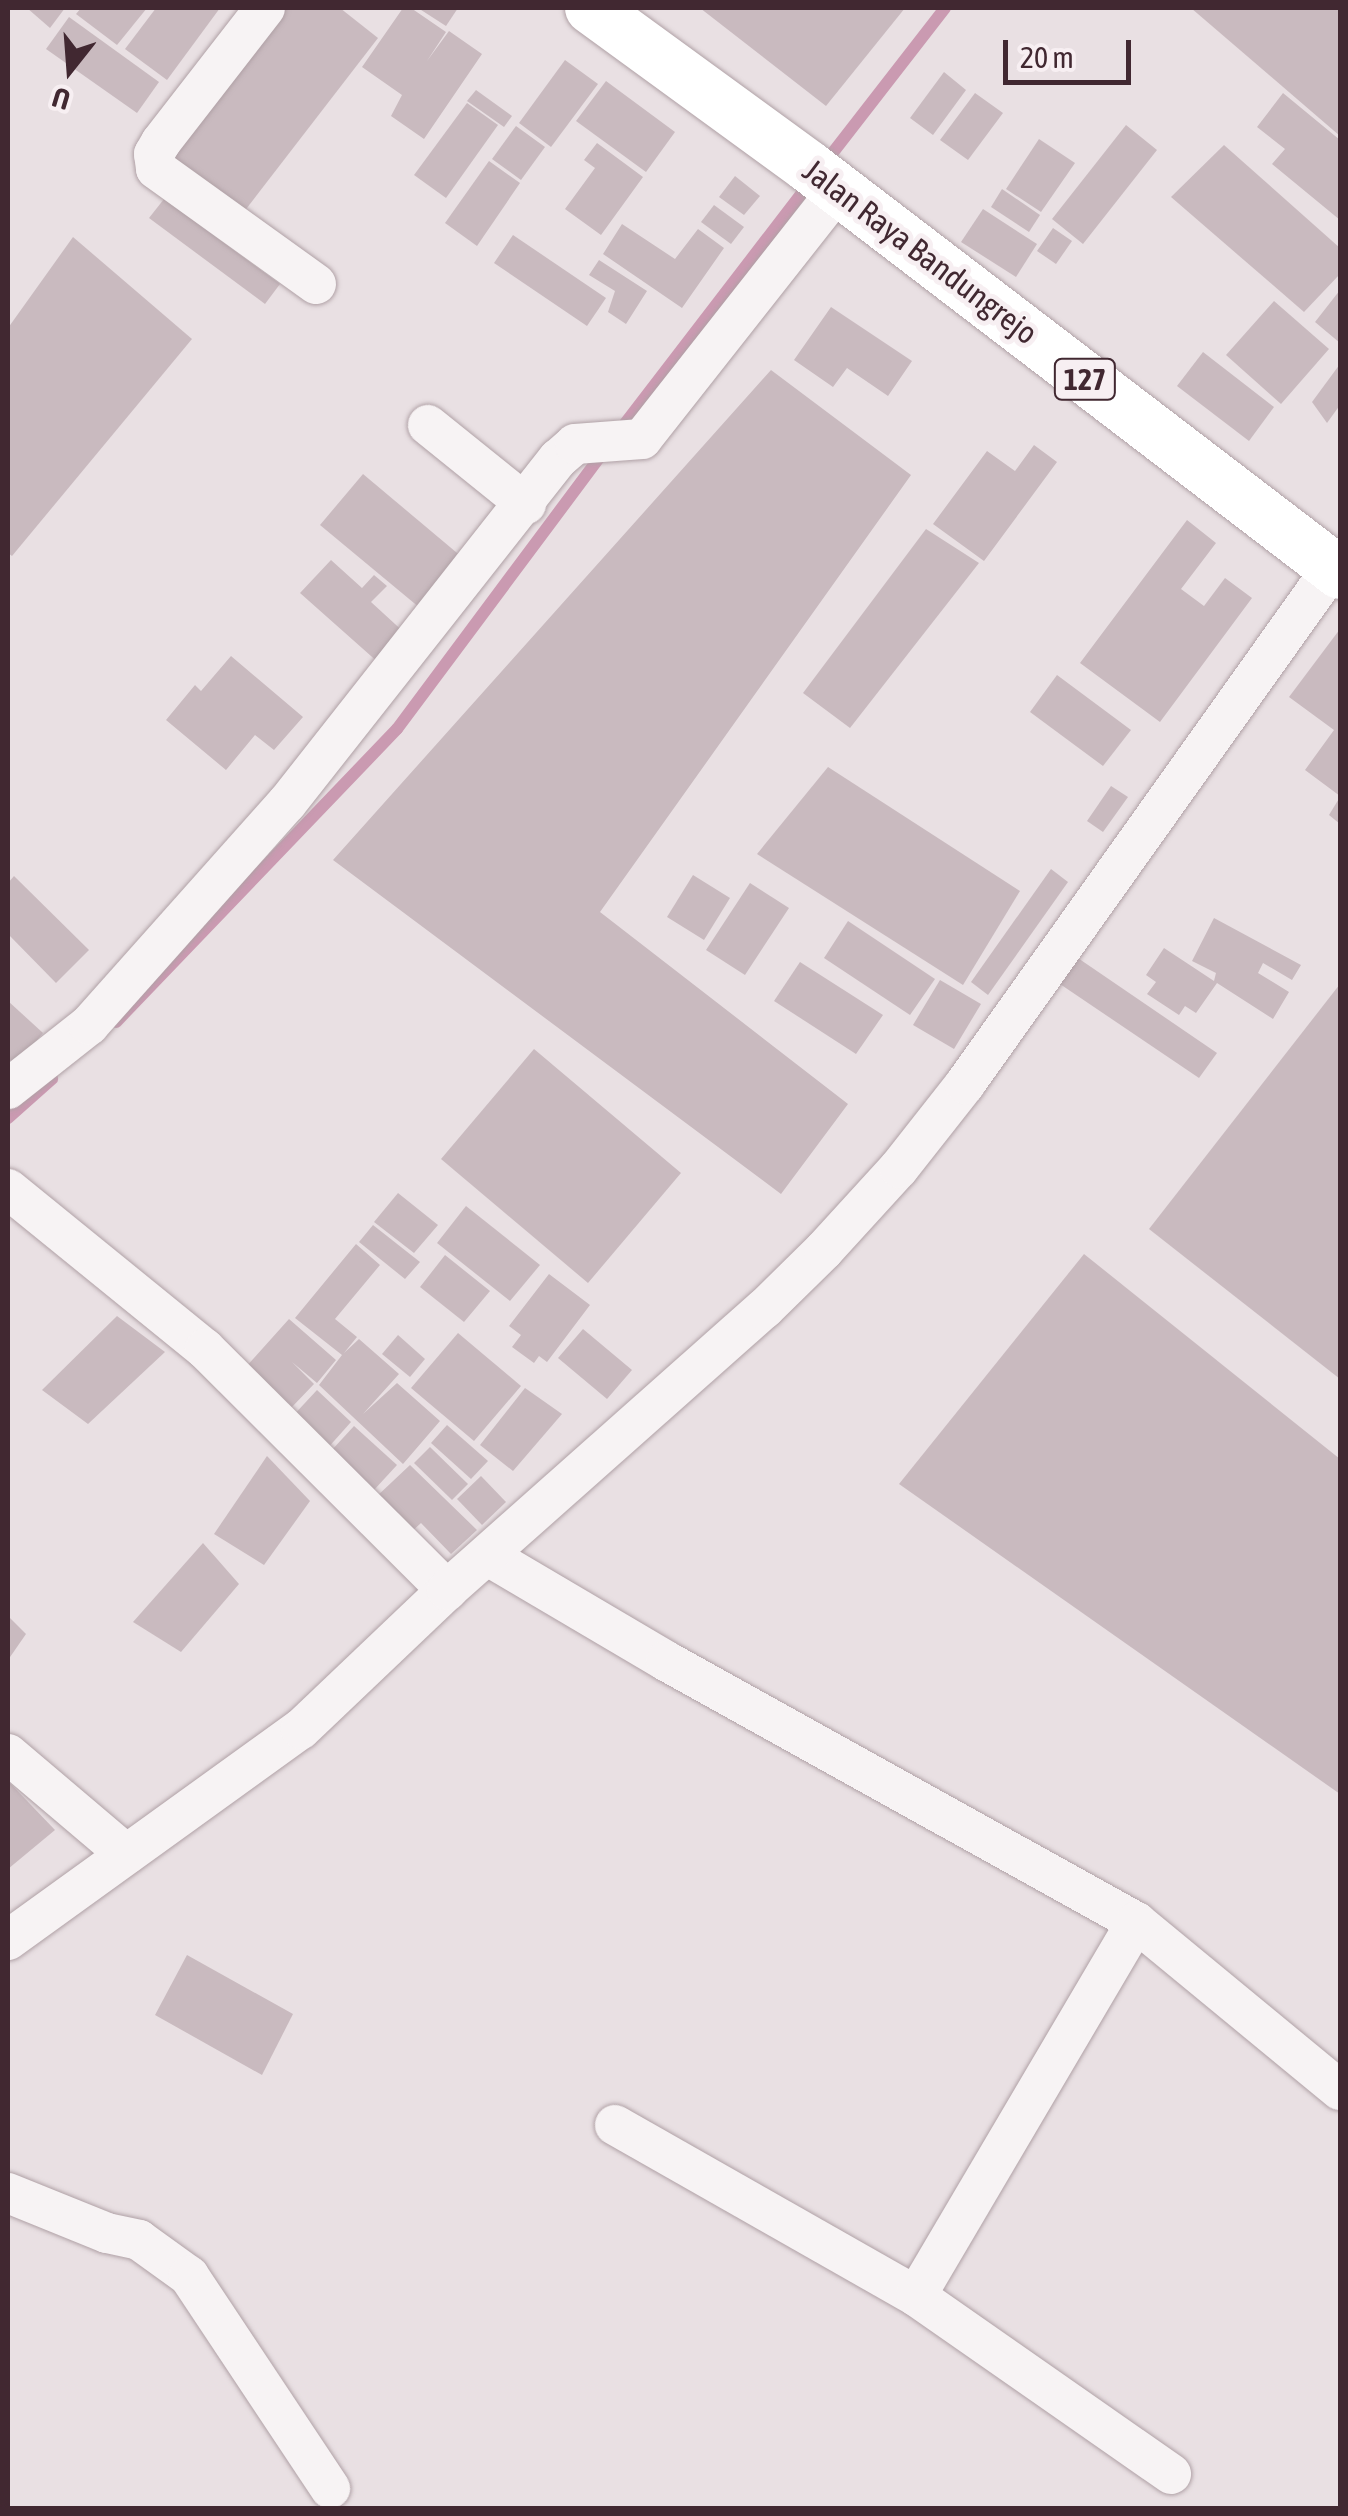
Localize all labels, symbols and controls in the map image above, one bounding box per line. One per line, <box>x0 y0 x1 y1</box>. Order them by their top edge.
north arrow <box>20 20 120 120</box>
scale bar <box>1008 20 1136 82</box>
text: 20 m <box>1020 40 1074 74</box>
text: U <box>49 81 74 116</box>
street label: Jalan Raya Bandungrejo <box>795 151 1045 353</box>
road number: 127 <box>1052 354 1118 404</box>

